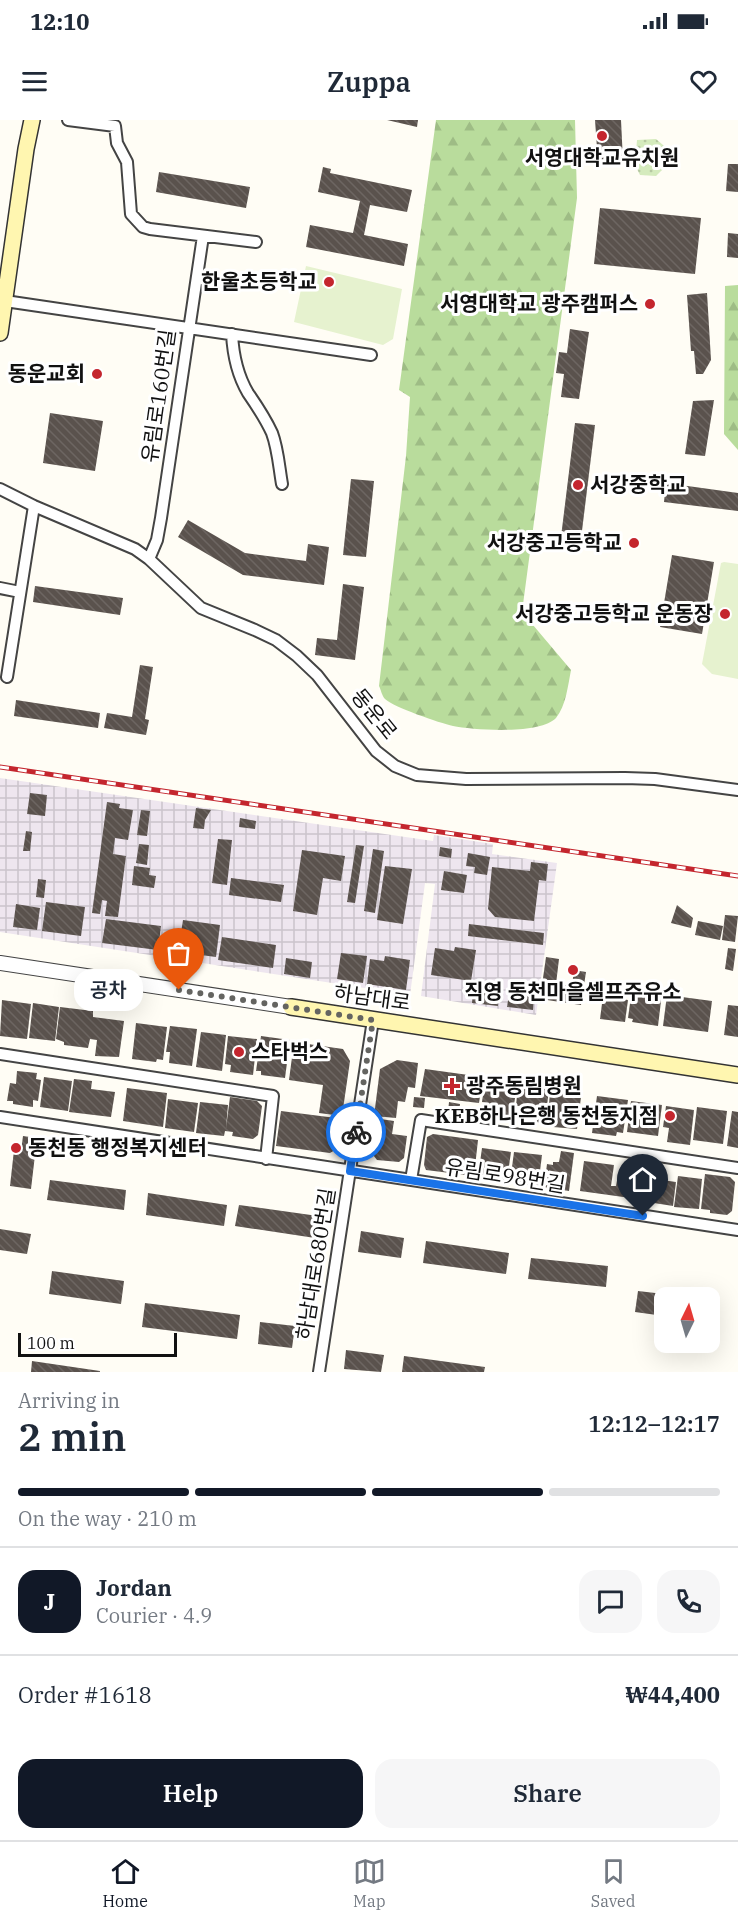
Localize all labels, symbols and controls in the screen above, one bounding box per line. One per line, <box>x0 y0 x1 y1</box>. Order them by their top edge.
text: 12:10 <box>30 7 89 36</box>
text: Zuppa <box>327 64 411 99</box>
icon: menu <box>18 65 51 98</box>
icon: heart <box>687 65 720 98</box>
marker: 서영대학교유치원 <box>595 129 609 143</box>
place label: 서영대학교유치원 <box>525 143 679 171</box>
place label: 한울초등학교 <box>201 267 317 295</box>
marker: 한울초등학교 <box>322 275 336 289</box>
place label: 서영대학교 광주캠퍼스 <box>440 289 638 317</box>
marker: 서영대학교 광주캠퍼스 <box>643 297 657 311</box>
street label: 유림로160번길 <box>135 327 181 464</box>
place label: 동운교회 <box>8 359 85 387</box>
marker: 동운교회 <box>90 367 104 381</box>
place label: 서강중학교 <box>590 470 687 498</box>
marker: 서강중학교 <box>571 478 585 492</box>
place label: 서강중고등학교 <box>487 528 622 556</box>
marker: 서강중고등학교 <box>627 536 641 550</box>
place label: 서강중고등학교 운동장 <box>515 599 713 627</box>
marker: 서강중고등학교 운동장 <box>718 607 732 621</box>
street label: 동운로 <box>346 682 404 745</box>
pin <box>153 928 204 990</box>
icon: bag <box>162 937 195 970</box>
marker: 직영 동천마을셀프주유소 <box>566 963 580 977</box>
callout: 공차 <box>74 969 143 1011</box>
text: 공차 <box>90 976 127 1003</box>
place label: 직영 동천마을셀프주유소 <box>464 977 682 1005</box>
street label: 하남대로 <box>332 978 412 1016</box>
place label: 스타벅스 <box>251 1037 328 1065</box>
marker: 스타벅스 <box>232 1045 246 1059</box>
place label: 광주동림병원 <box>466 1071 582 1099</box>
marker: 광주동림병원 <box>443 1077 461 1095</box>
place label: KEB하나은행 동천동지점 <box>435 1101 658 1129</box>
courier <box>326 1102 386 1162</box>
marker: KEB하나은행 동천동지점 <box>663 1109 677 1123</box>
icon: bike <box>340 1116 373 1149</box>
place label: 동천동 행정복지센터 <box>28 1133 207 1161</box>
marker: 동천동 행정복지센터 <box>9 1141 23 1155</box>
street label: 유림로98번길 <box>443 1152 568 1198</box>
pin <box>617 1154 668 1216</box>
icon: home <box>626 1163 659 1196</box>
street label: 하남대로680번길 <box>289 1186 341 1342</box>
north arrow <box>654 1287 720 1353</box>
map controls <box>654 1287 720 1353</box>
scale bar <box>18 1330 177 1358</box>
text: 100 m <box>27 1333 75 1353</box>
text: Arriving in <box>18 1387 120 1414</box>
text: 12:12–12:17 <box>588 1409 720 1438</box>
text: 2 min <box>18 1411 126 1462</box>
text: On the way · 210 m <box>18 1505 197 1532</box>
button: chat <box>579 1570 642 1633</box>
button: phone <box>657 1570 720 1633</box>
text: Jordan <box>96 1573 172 1602</box>
text: J <box>44 1587 55 1616</box>
text: Courier · 4.9 <box>96 1602 212 1629</box>
text: Order #1618 <box>18 1680 152 1709</box>
text: ₩44,400 <box>625 1680 720 1709</box>
button: Help <box>18 1759 363 1828</box>
button: Share <box>375 1759 720 1828</box>
tab: Home <box>102 1855 148 1911</box>
tab: Map <box>353 1855 386 1911</box>
tab: Saved <box>591 1855 636 1911</box>

